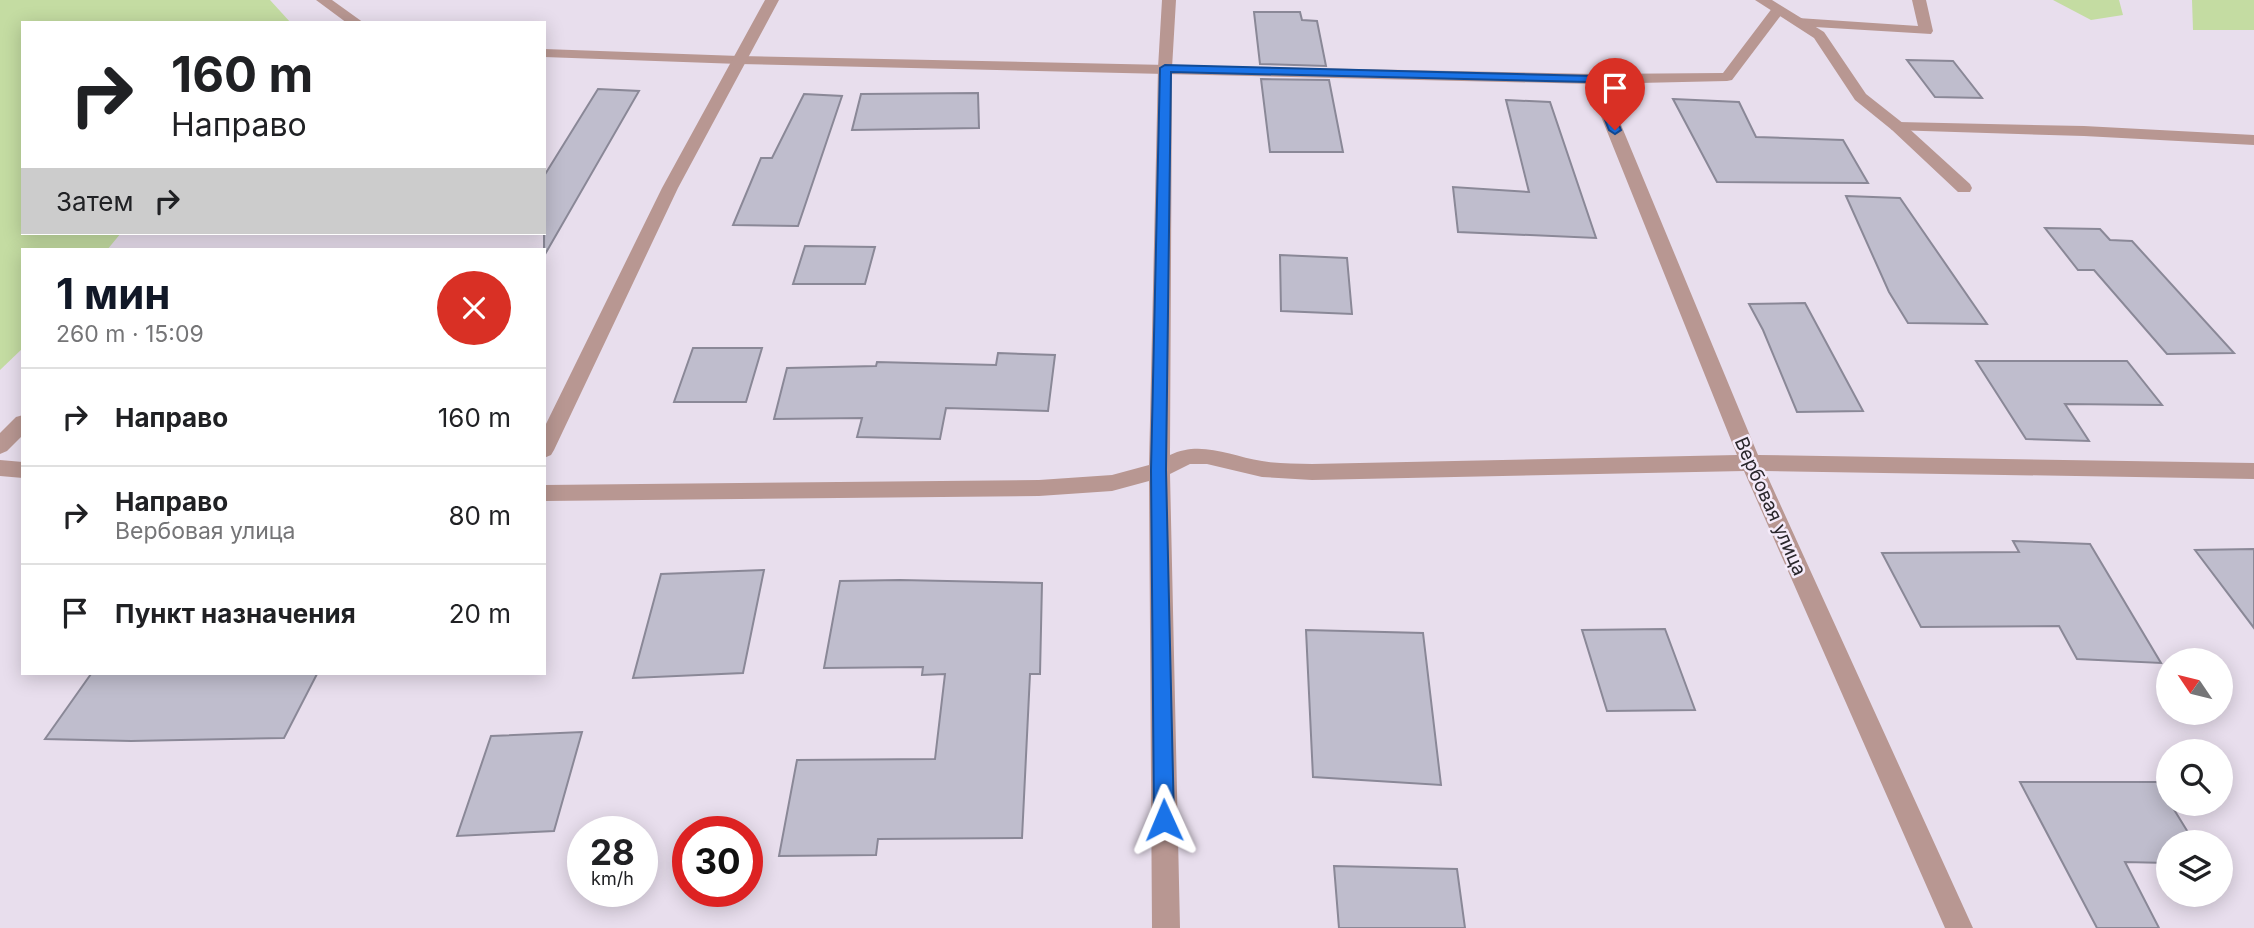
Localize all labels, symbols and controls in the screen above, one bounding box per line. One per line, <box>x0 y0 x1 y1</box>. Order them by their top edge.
text: 160 m <box>171 45 313 104</box>
icon: right <box>56 49 147 140</box>
pin <box>1585 58 1645 130</box>
icon: arrive <box>1596 69 1634 107</box>
text: Направо <box>171 105 307 144</box>
icon: right <box>148 182 186 220</box>
text: Затем <box>56 186 134 217</box>
text: 1 мин <box>56 268 170 319</box>
button: close <box>437 271 511 345</box>
text: 260 m · 15:09 <box>56 320 204 348</box>
icon: right <box>56 398 94 436</box>
text: Направо <box>115 402 228 433</box>
text: 160 m <box>438 402 511 433</box>
street label: Вербовая улица <box>1730 433 1811 579</box>
text: Направо <box>115 486 228 517</box>
icon: right <box>56 496 94 534</box>
text: 80 m <box>448 500 511 531</box>
text: Вербовая улица <box>115 517 295 545</box>
icon: arrive <box>56 594 94 632</box>
text: Пункт назначения <box>115 598 356 629</box>
text: 20 m <box>449 598 511 629</box>
north arrow <box>2156 648 2233 724</box>
map controls <box>2156 648 2233 907</box>
button: search <box>2156 739 2233 816</box>
position arrow <box>1127 783 1201 857</box>
speed limit sign: 30 <box>672 816 763 907</box>
button: layers <box>2156 830 2233 907</box>
text: 28 <box>590 831 635 873</box>
text: km/h <box>591 868 634 889</box>

